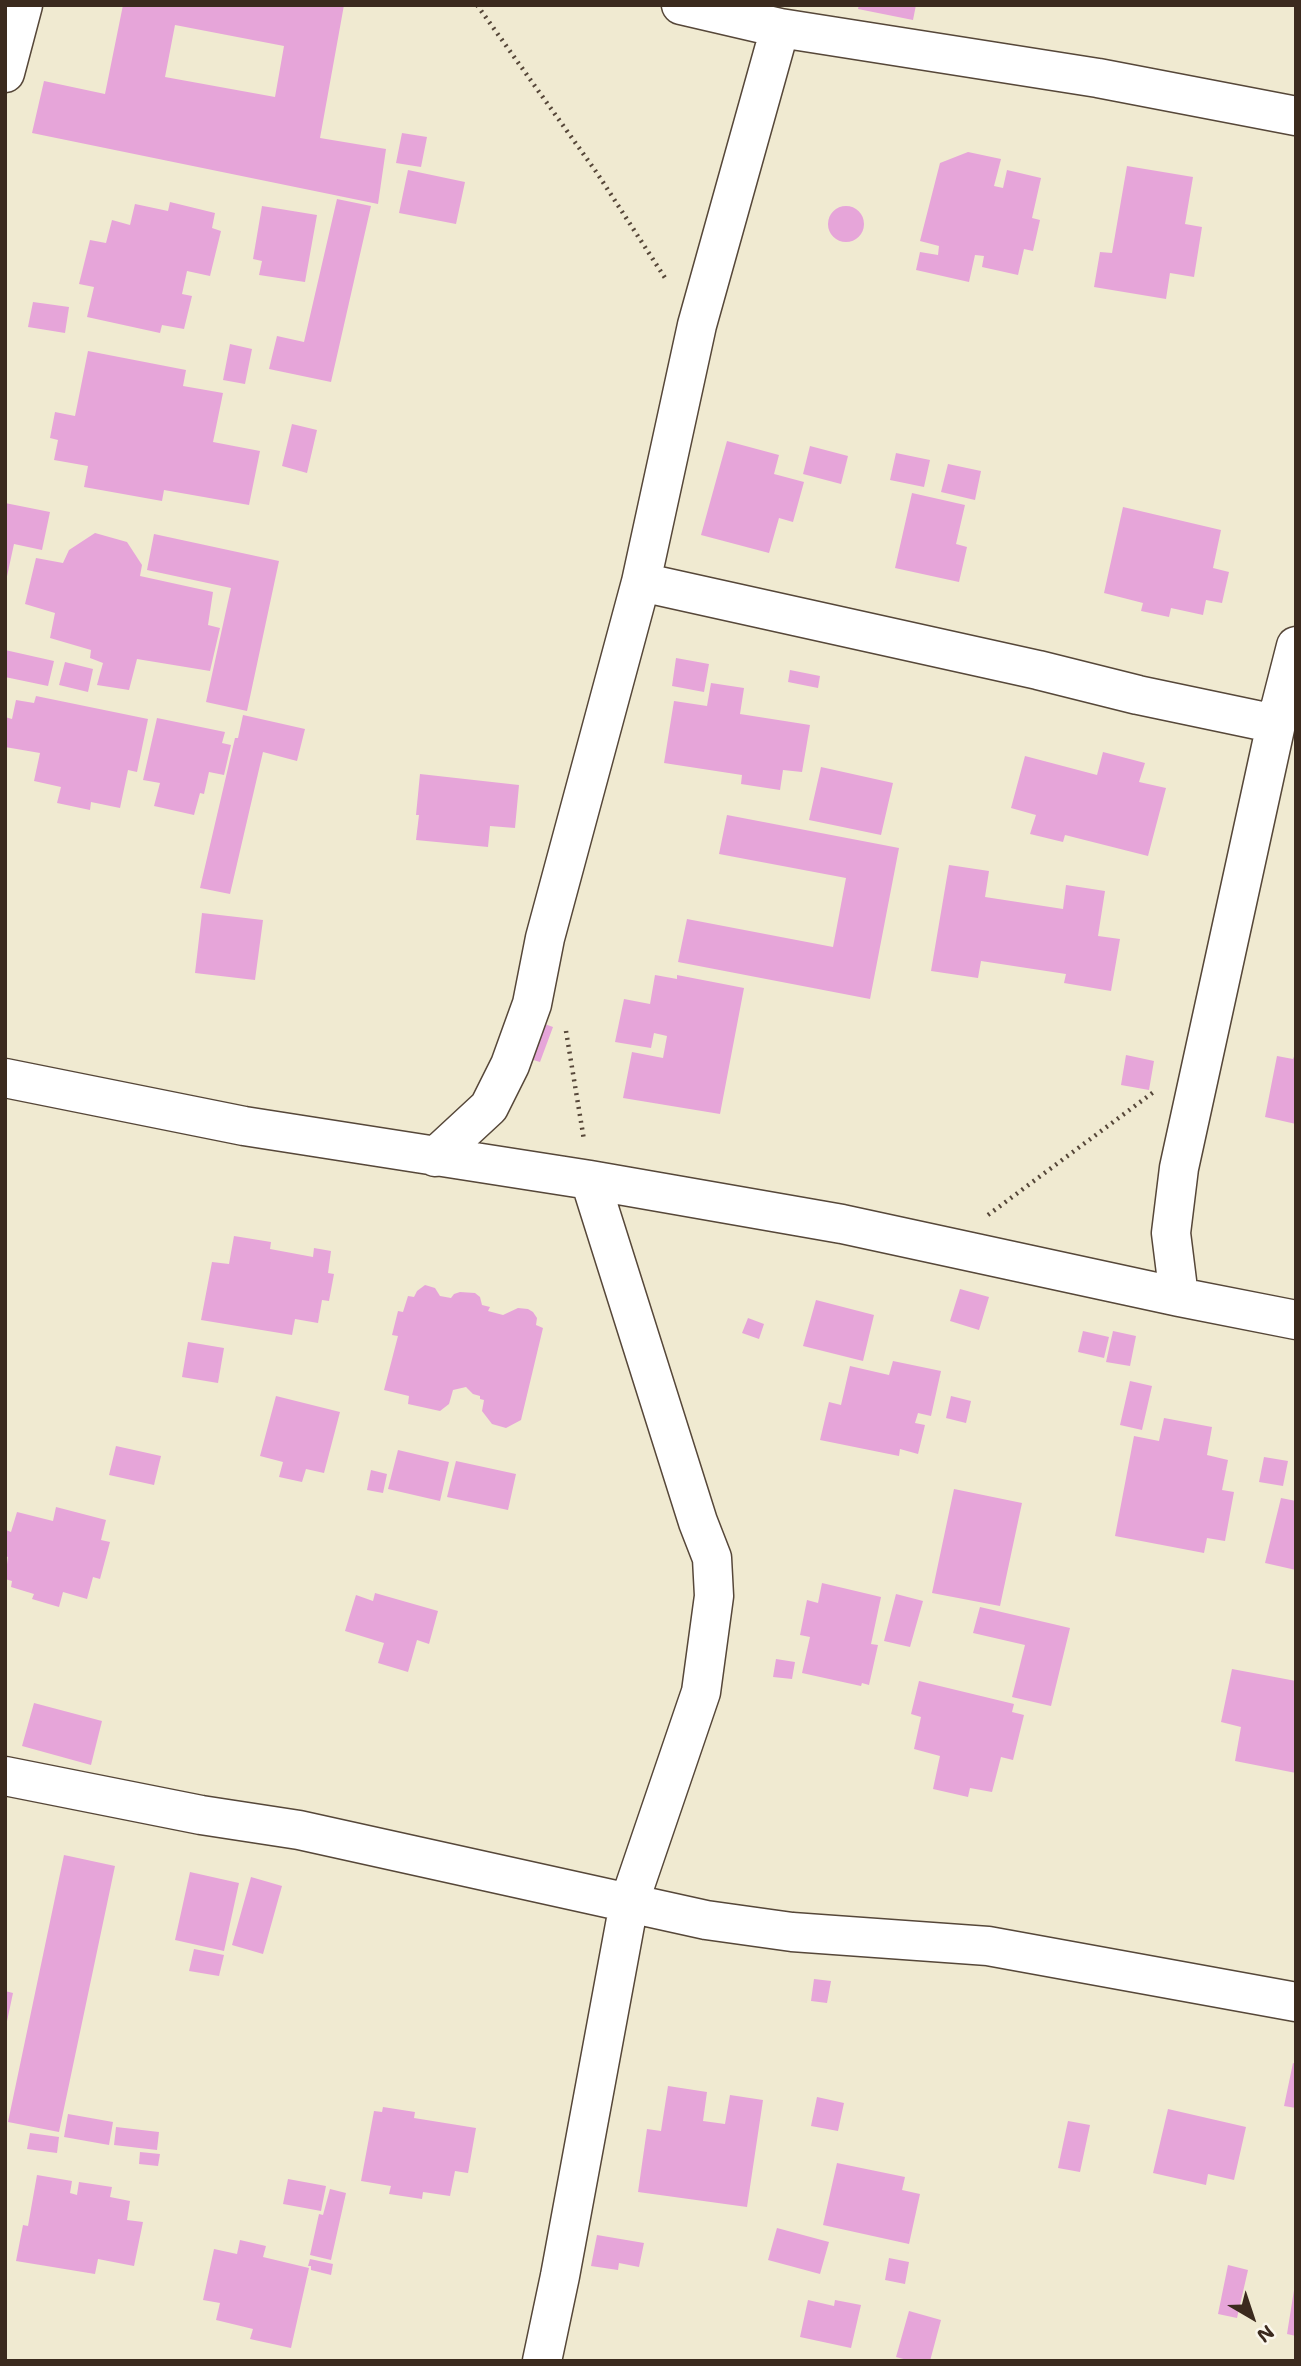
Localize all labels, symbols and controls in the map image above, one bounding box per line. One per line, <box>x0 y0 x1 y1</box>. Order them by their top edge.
north arrow <box>1217 2282 1287 2352</box>
text: N <box>1252 2319 1279 2348</box>

